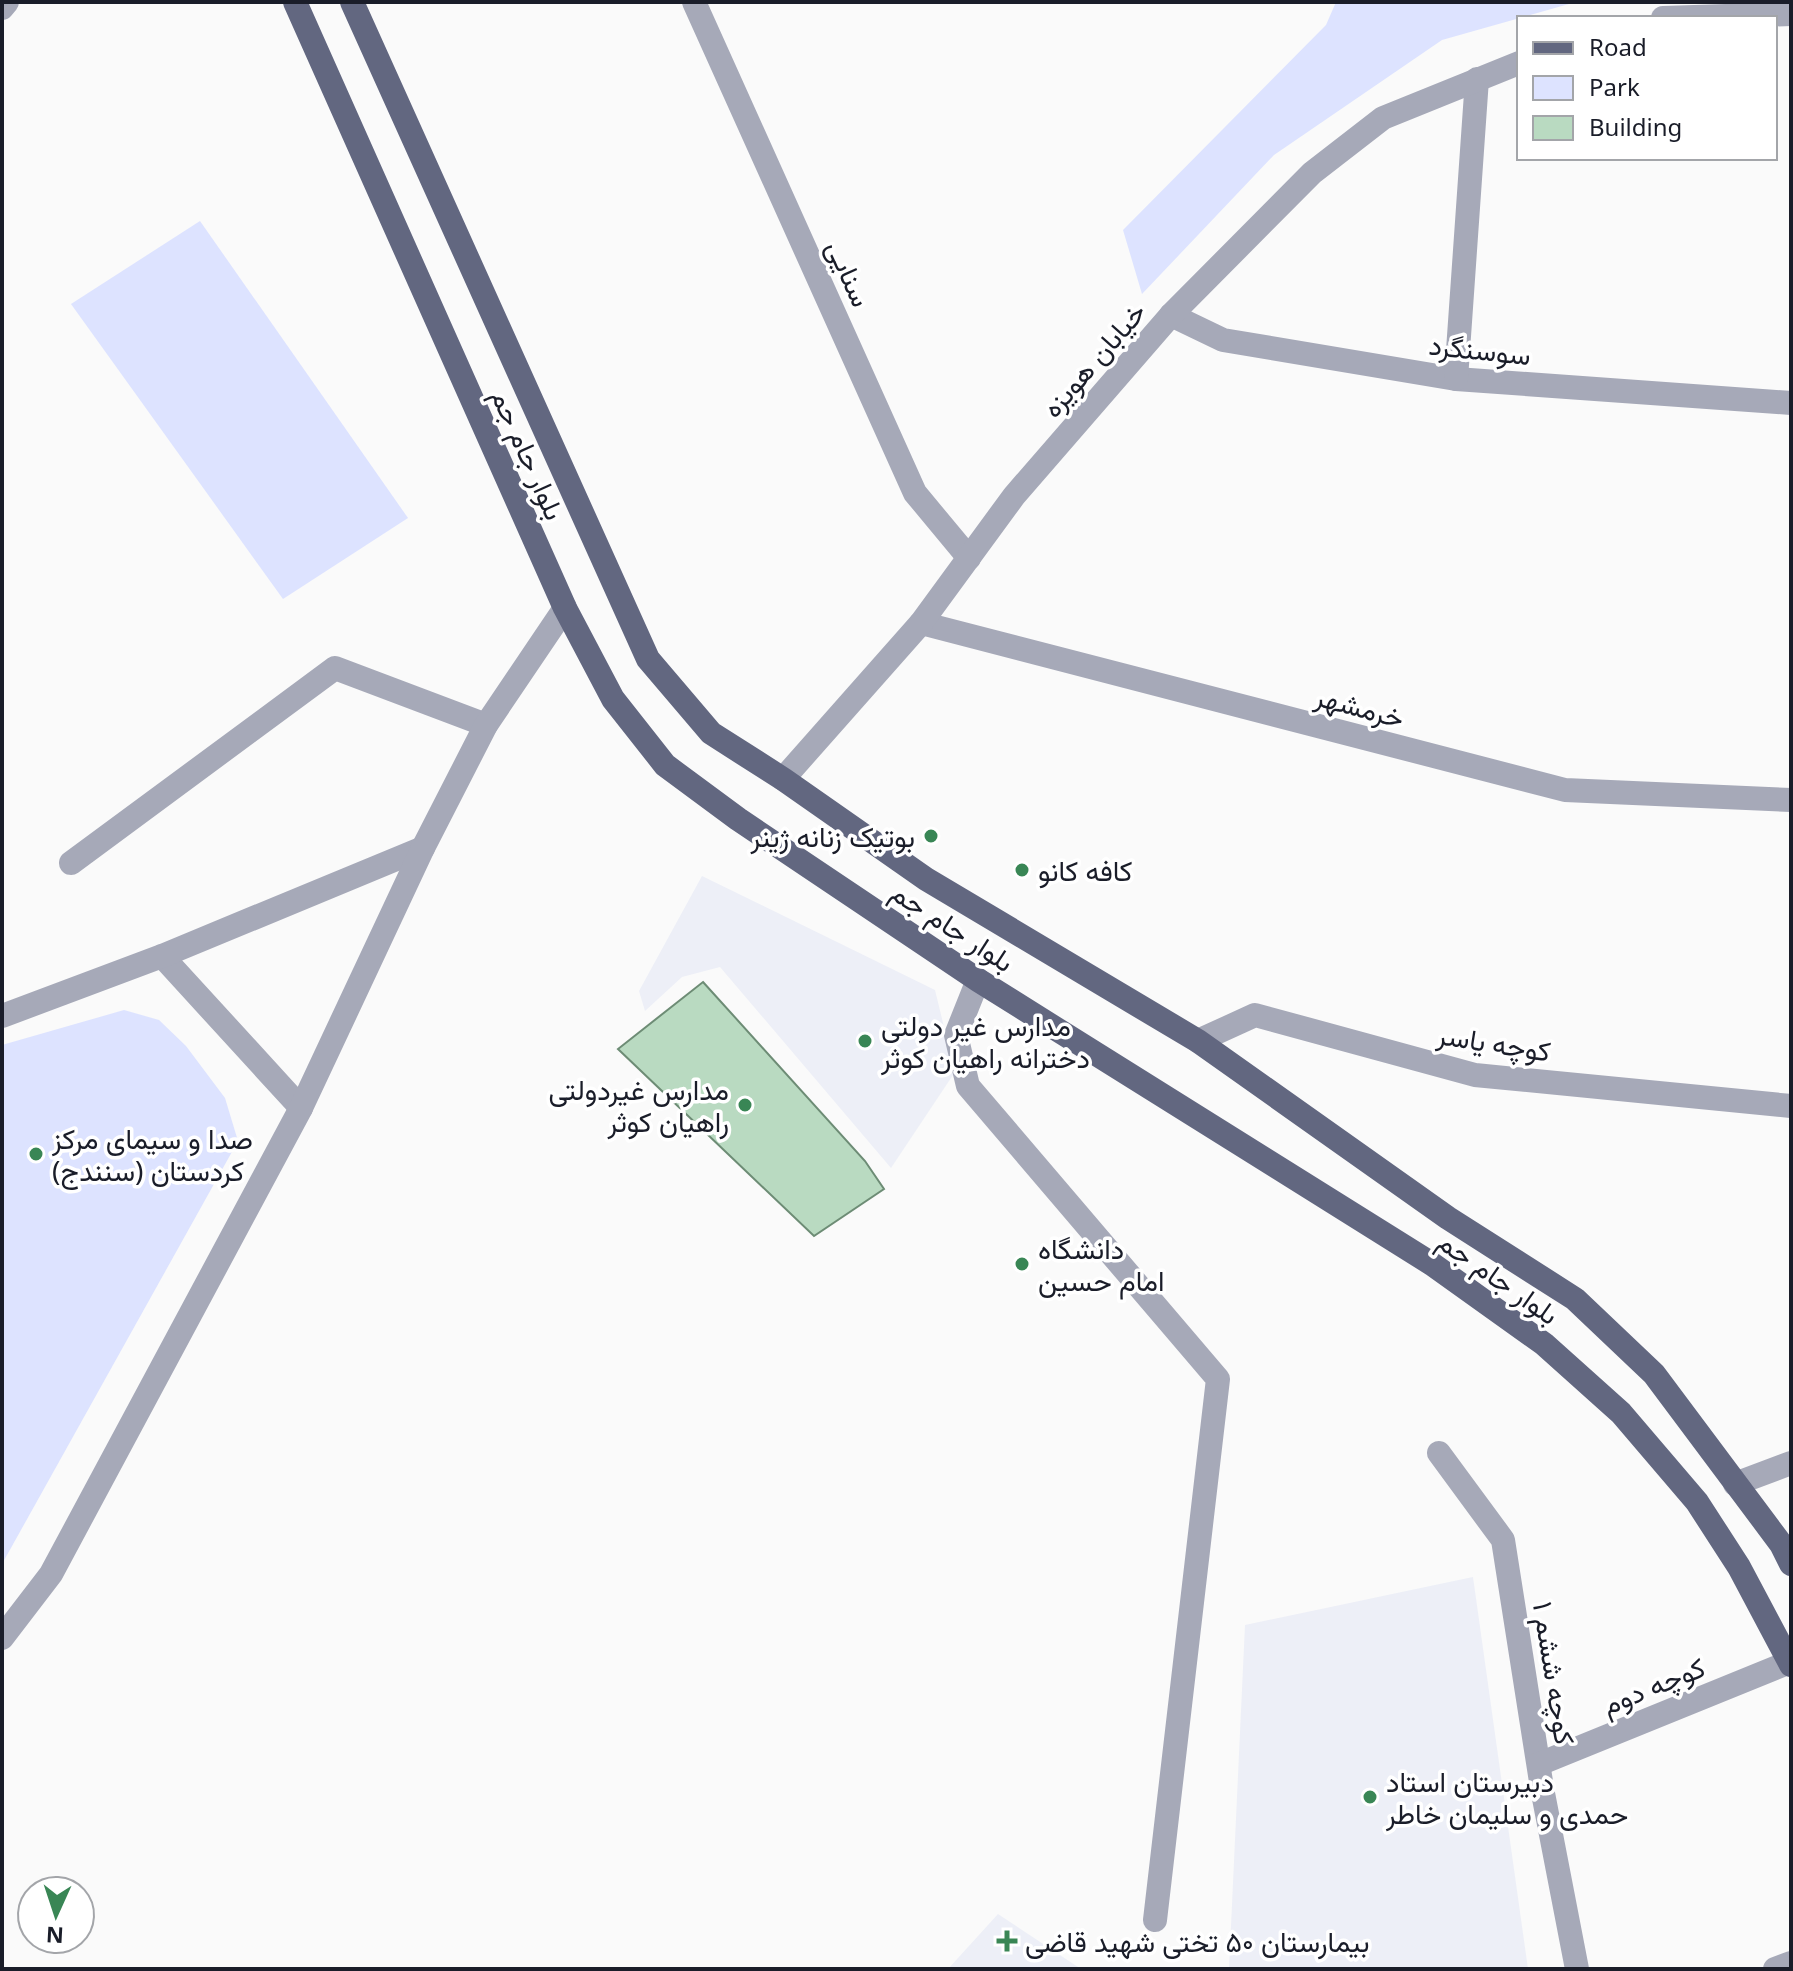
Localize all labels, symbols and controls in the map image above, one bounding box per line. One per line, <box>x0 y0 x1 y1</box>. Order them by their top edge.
legend <box>1517 16 1777 160</box>
text: Road <box>1589 30 1647 63</box>
text: Park <box>1589 70 1640 103</box>
text: Building <box>1589 110 1682 143</box>
street label: سنایی <box>818 233 882 313</box>
street label: خیابان هویزه <box>1032 293 1154 425</box>
street label: سوسنگرد <box>1427 325 1533 373</box>
street label: بلوار جام جم <box>482 383 575 526</box>
street label: خرمشهر <box>1310 676 1409 736</box>
place label: بوتیک زنانه ژینر <box>750 817 915 855</box>
marker: بوتیک زنانه ژینر <box>922 827 940 845</box>
place label: کافه کانو <box>1038 851 1133 889</box>
marker: کافه کانو <box>1013 861 1031 879</box>
street label: بلوار جام جم <box>884 872 1022 981</box>
place label: مدارس غیر دولتی دخترانه راهیان کوثر <box>880 1006 1090 1076</box>
street label: کوچه یاسر <box>1433 1014 1553 1071</box>
marker: مدارس غیر دولتی دخترانه راهیان کوثر <box>856 1032 874 1050</box>
place label: مدارس غیردولتی راهیان کوثر <box>548 1070 729 1140</box>
marker: مدارس غیردولتی راهیان کوثر <box>736 1096 754 1114</box>
place label: صدا و سیمای مرکز کردستان (سنندج) <box>51 1119 253 1190</box>
marker: صدا و سیمای مرکز کردستان (سنندج) <box>27 1145 45 1163</box>
street label: بلوار جام جم <box>1430 1221 1567 1333</box>
place label: دانشگاه امام حسین <box>1038 1229 1164 1300</box>
marker: دانشگاه امام حسین <box>1013 1255 1031 1273</box>
street label: کوچه ششم ۱ <box>1524 1599 1585 1747</box>
street label: کوچه دوم <box>1596 1647 1711 1724</box>
place label: دبیرستان استاد حمدی و سلیمان خاطر <box>1385 1762 1628 1832</box>
marker: دبیرستان استاد حمدی و سلیمان خاطر <box>1361 1788 1379 1806</box>
north arrow <box>16 1875 96 1955</box>
text: N <box>45 1921 65 1951</box>
place label: بیمارستان ۵۰ تختی شهید قاضی <box>1025 1922 1369 1960</box>
marker: بیمارستان ۵۰ تختی شهید قاضی <box>996 1930 1018 1952</box>

